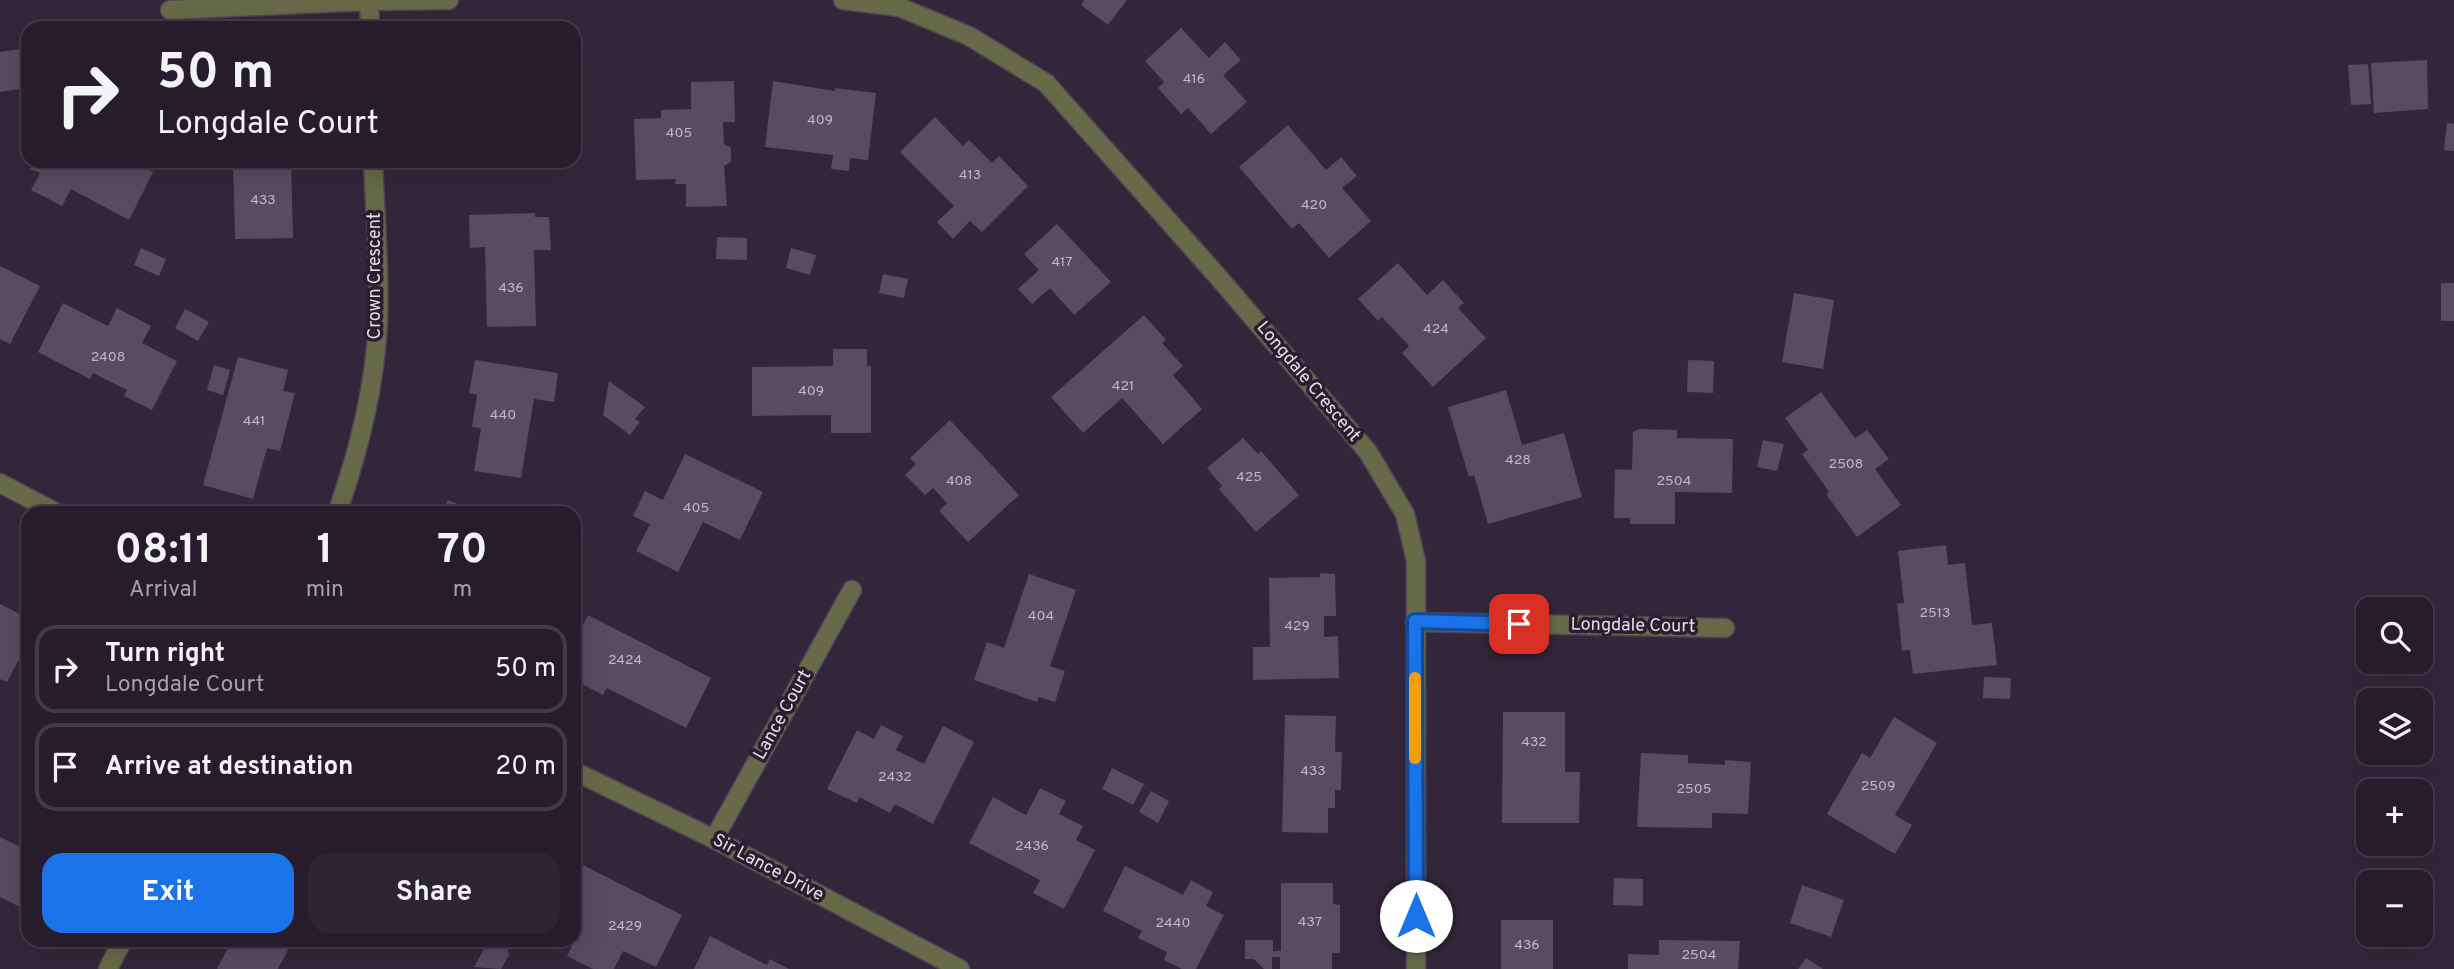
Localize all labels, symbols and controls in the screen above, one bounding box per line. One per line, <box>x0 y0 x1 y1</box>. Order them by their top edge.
text: 50 m <box>157 44 274 106</box>
icon: right <box>42 49 133 140</box>
house number: 416 <box>1183 71 1205 88</box>
text: Longdale Court <box>157 105 379 145</box>
house number: 409 <box>807 112 833 129</box>
house number: 405 <box>666 125 692 142</box>
house number: 413 <box>959 167 981 184</box>
house number: 433 <box>250 192 276 209</box>
house number: 420 <box>1301 197 1327 214</box>
street label: Crown Crescent <box>364 213 387 339</box>
house number: 417 <box>1051 254 1073 271</box>
house number: 436 <box>498 280 524 297</box>
street label: Longdale Crescent <box>1251 317 1365 447</box>
house number: 424 <box>1423 321 1449 338</box>
house number: 2408 <box>91 349 125 366</box>
house number: 421 <box>1112 378 1134 395</box>
house number: 409 <box>798 383 824 400</box>
house number: 440 <box>490 407 516 424</box>
house number: 441 <box>243 413 265 430</box>
house number: 428 <box>1505 452 1531 469</box>
house number: 2508 <box>1829 456 1863 473</box>
house number: 425 <box>1236 469 1262 486</box>
house number: 408 <box>946 473 972 490</box>
house number: 2504 <box>1657 473 1691 490</box>
house number: 405 <box>683 500 709 517</box>
text: 08:11 <box>114 525 212 578</box>
text: 1 <box>316 525 333 578</box>
text: 70 <box>437 525 488 578</box>
text: Arrival <box>129 576 198 605</box>
text: min <box>306 576 344 605</box>
text: m <box>453 576 472 605</box>
pin <box>1489 594 1549 654</box>
map controls <box>2356 597 2433 947</box>
button: search <box>2356 597 2433 674</box>
icon: arrive <box>1500 605 1538 643</box>
house number: 2513 <box>1920 605 1950 622</box>
house number: 404 <box>1028 608 1054 625</box>
street label: Longdale Court <box>1570 613 1696 639</box>
house number: 429 <box>1284 618 1310 635</box>
text: Turn right <box>105 638 225 671</box>
icon: right <box>46 650 84 688</box>
house number: 2424 <box>608 652 642 669</box>
text: 50 m <box>495 653 556 686</box>
street label: Lance Court <box>749 666 817 764</box>
text: Longdale Court <box>105 671 264 700</box>
button: layers <box>2356 688 2433 765</box>
house number: 432 <box>1521 734 1547 751</box>
icon: arrive <box>46 748 84 786</box>
text: Arrive at destination <box>105 751 353 784</box>
text: 20 m <box>495 751 556 784</box>
house number: 433 <box>1300 763 1326 780</box>
house number: 2432 <box>878 769 912 786</box>
house number: 2509 <box>1861 778 1895 795</box>
button: + <box>2356 779 2433 856</box>
house number: 2505 <box>1677 781 1711 798</box>
street label: Sir Lance Drive <box>709 829 827 907</box>
house number: 2436 <box>1015 838 1049 855</box>
button: Exit <box>42 853 294 933</box>
button: Share <box>308 853 560 933</box>
button: − <box>2356 870 2433 947</box>
position arrow <box>1379 879 1453 953</box>
house number: 437 <box>1298 914 1322 931</box>
house number: 2440 <box>1156 915 1190 932</box>
house number: 2429 <box>608 918 642 935</box>
house number: 436 <box>1514 937 1540 954</box>
house number: 2504 <box>1682 947 1716 964</box>

